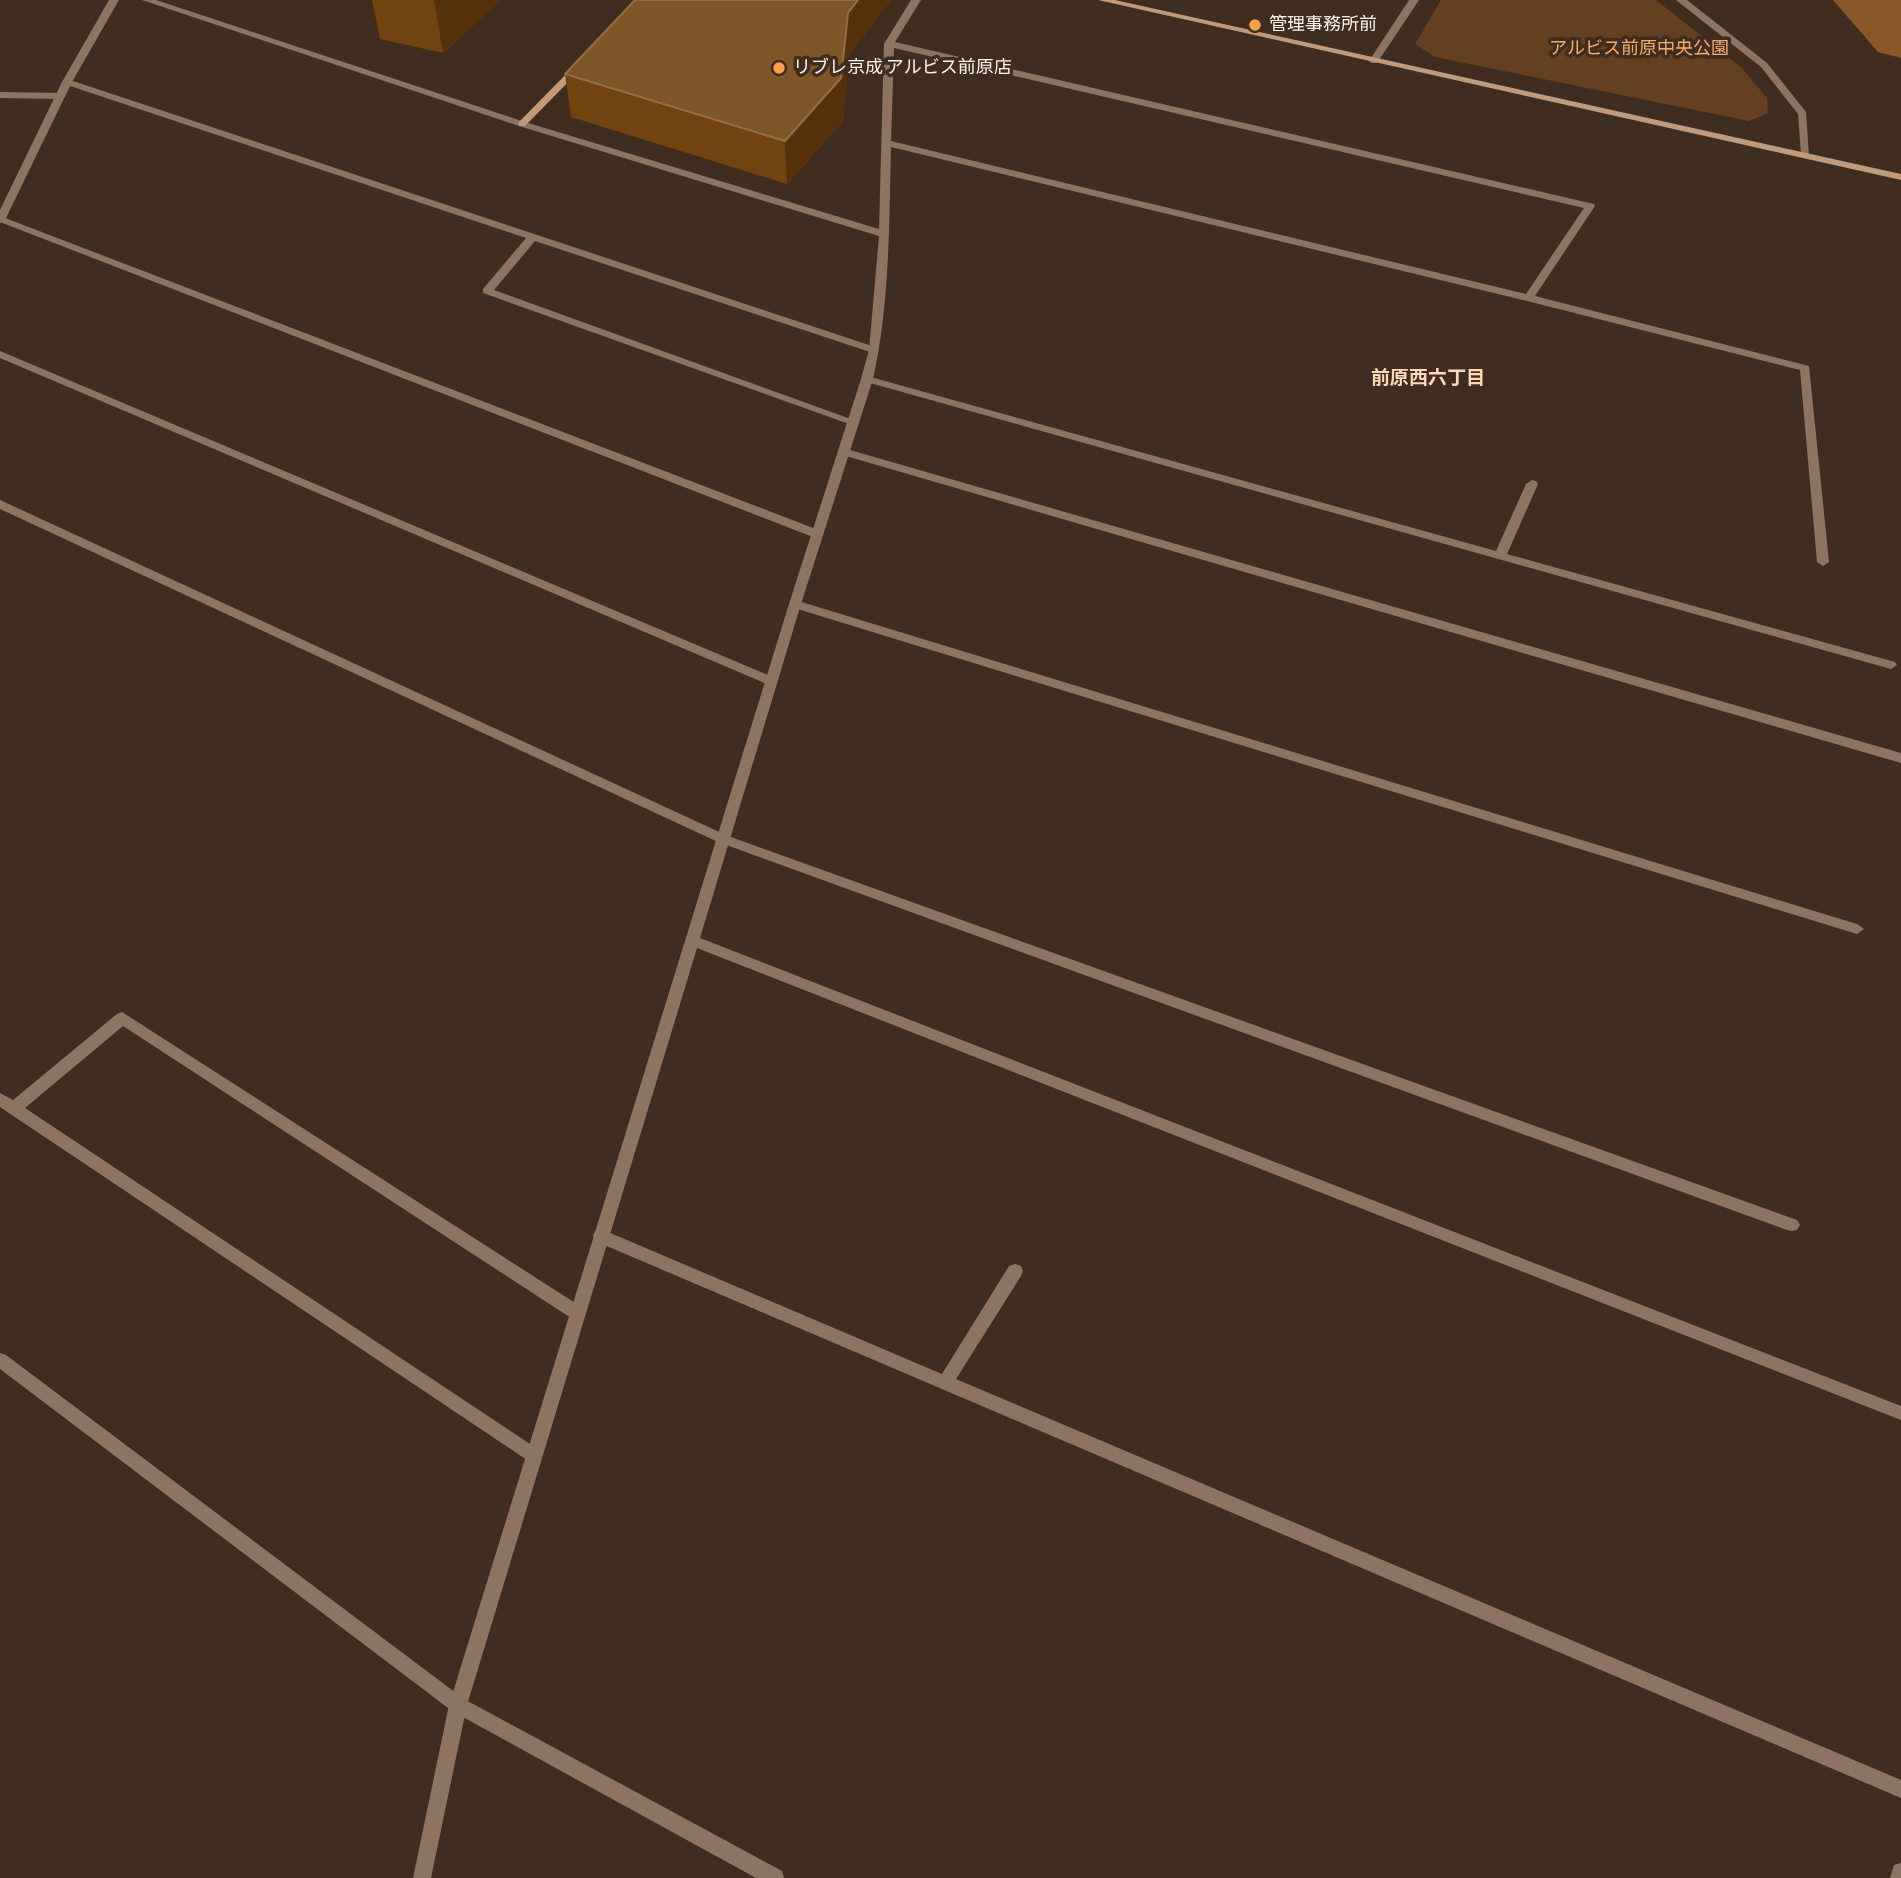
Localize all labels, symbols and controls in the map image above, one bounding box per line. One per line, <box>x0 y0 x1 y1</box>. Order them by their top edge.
place label: 管理事務所前 <box>1269 14 1377 36</box>
marker: 管理事務所前 <box>1247 17 1263 33</box>
park label: アルビス前原中央公園 <box>1549 38 1729 60</box>
place label: リブレ京成 アルビス前原店 <box>793 57 1012 79</box>
marker: リブレ京成 アルビス前原店 <box>771 60 787 76</box>
district label: 前原西六丁目 <box>1371 368 1485 390</box>

